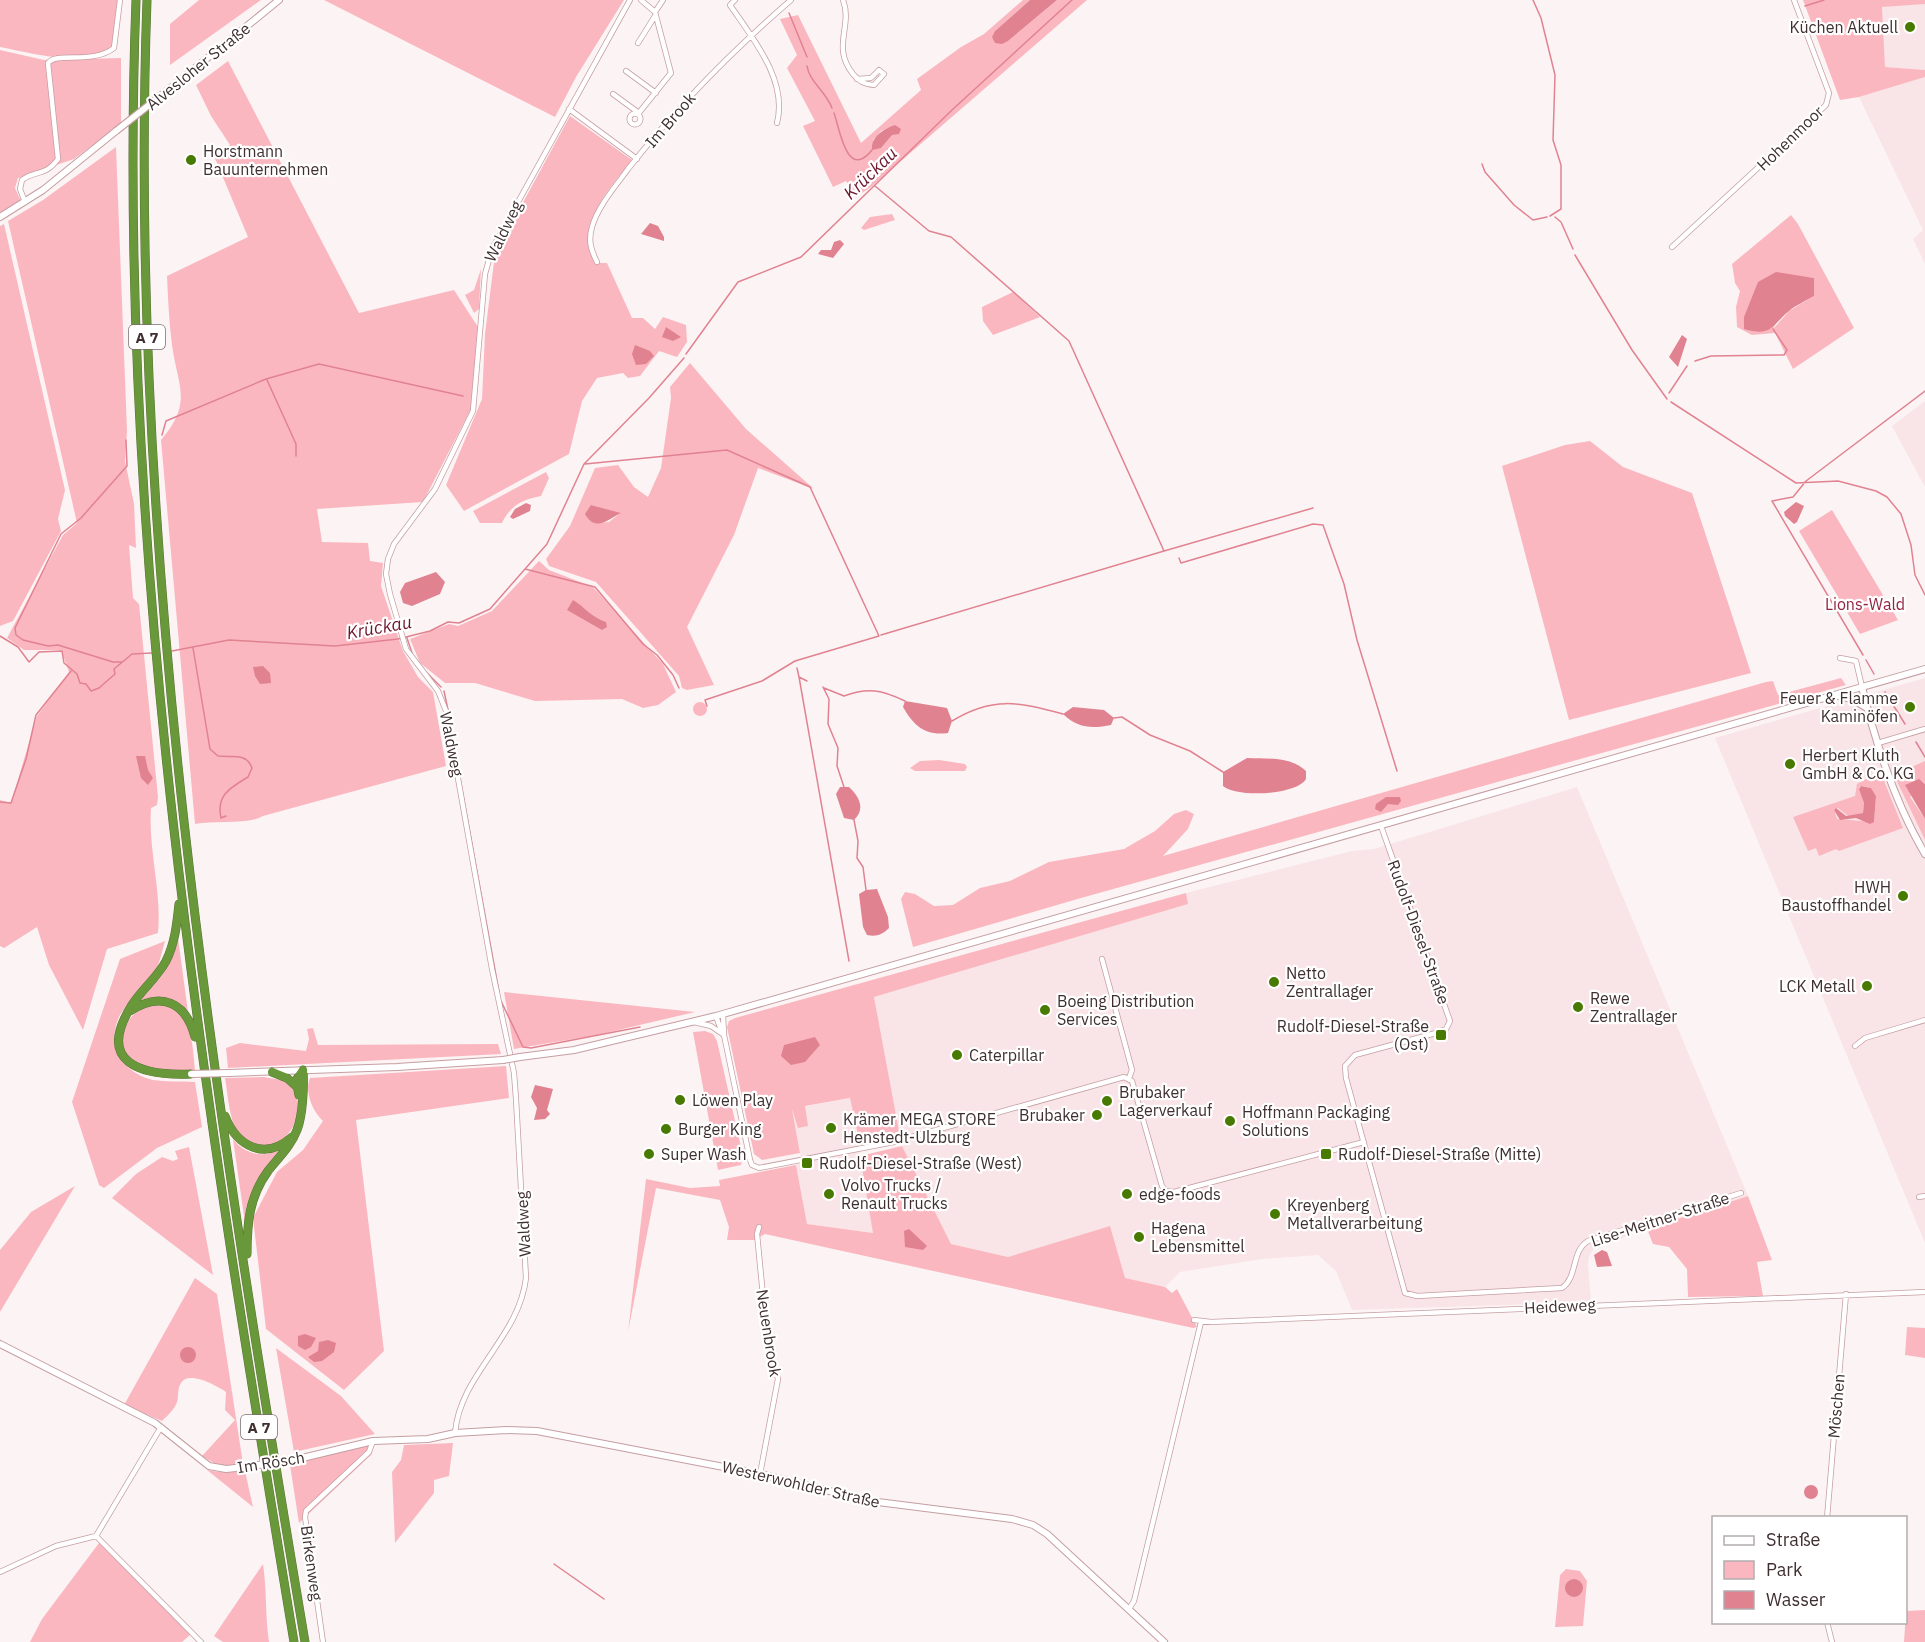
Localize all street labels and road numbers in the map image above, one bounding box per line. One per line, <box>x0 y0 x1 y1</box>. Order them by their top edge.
street label: Alvesloher Straße <box>142 18 254 114</box>
street label: Im Brook <box>641 88 700 152</box>
street label: Hohenmoor <box>1752 101 1828 175</box>
street label: Waldweg <box>480 197 527 265</box>
road number: A 7 <box>129 325 165 349</box>
street label: Waldweg <box>436 710 468 779</box>
street label: Rudolf-Diesel-Straße <box>1384 857 1454 1007</box>
street label: Lise-Meitner-Straße <box>1588 1187 1732 1251</box>
street label: Waldweg <box>511 1190 535 1257</box>
street label: Neuenbrook <box>752 1288 786 1379</box>
street label: Heideweg <box>1524 1294 1597 1318</box>
street label: Möschen <box>1823 1373 1849 1439</box>
road number: A 7 <box>241 1415 277 1439</box>
street label: Im Rösch <box>236 1447 306 1477</box>
street label: Westerwohlder Straße <box>720 1456 882 1512</box>
street label: Birkenweg <box>297 1524 327 1602</box>

